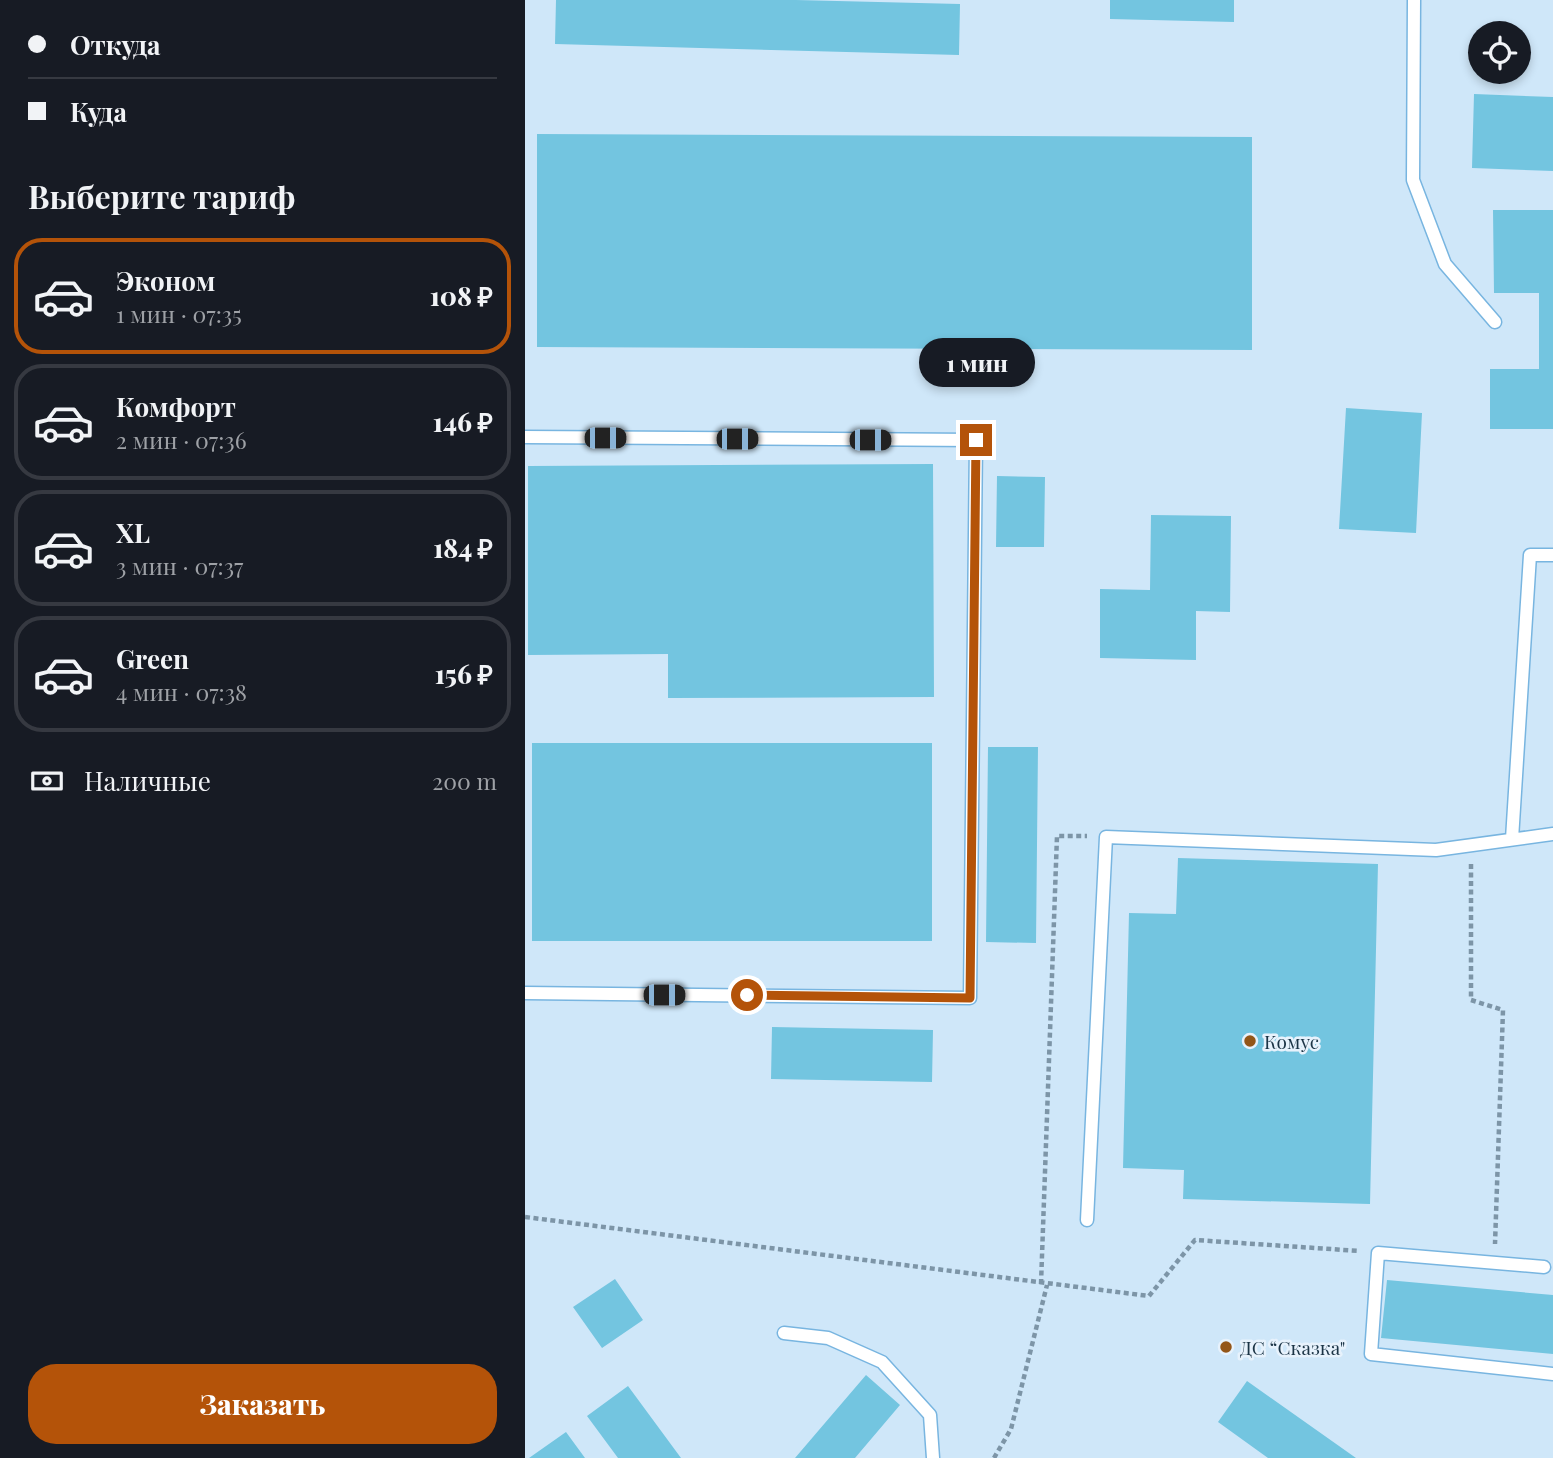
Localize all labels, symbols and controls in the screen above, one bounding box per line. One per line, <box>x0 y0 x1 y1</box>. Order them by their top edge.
map controls <box>1468 21 1531 84</box>
button: locate <box>1468 21 1531 84</box>
text: Откуда <box>70 27 161 62</box>
text: Куда <box>70 94 127 129</box>
text: Выберите тариф <box>28 174 295 217</box>
text: Эконом <box>116 263 215 298</box>
icon: car <box>32 265 95 328</box>
text: 108 ₽ <box>430 278 493 313</box>
text: 1 мин · 07:35 <box>116 298 242 329</box>
callout: 1 мин <box>918 338 1034 388</box>
text: 1 мин <box>946 347 1008 378</box>
text: Комфорт <box>116 389 236 424</box>
icon: car <box>32 391 95 454</box>
text: 146 ₽ <box>433 404 493 439</box>
text: 2 мин · 07:36 <box>116 424 247 455</box>
route end <box>960 424 992 456</box>
car <box>585 428 627 449</box>
car <box>717 429 759 450</box>
car <box>850 430 892 451</box>
text: XL <box>116 515 150 550</box>
icon: car <box>32 517 95 580</box>
text: 184 ₽ <box>433 530 493 565</box>
text: 3 мин · 07:37 <box>116 550 243 581</box>
text: Green <box>116 641 189 676</box>
icon: car <box>32 643 95 706</box>
text: 156 ₽ <box>435 656 493 691</box>
text: 4 мин · 07:38 <box>116 676 247 707</box>
icon: cash <box>28 762 66 800</box>
text: Наличные <box>84 763 211 798</box>
text: 200 m <box>432 765 497 796</box>
route start <box>731 979 763 1011</box>
car <box>644 985 686 1006</box>
place label: Комус <box>1264 1028 1319 1054</box>
marker: Комус <box>1242 1033 1258 1049</box>
place label: ДС “Сказка" <box>1240 1334 1345 1360</box>
marker: ДС “Сказка" <box>1218 1339 1234 1355</box>
button: Заказать <box>28 1364 497 1444</box>

